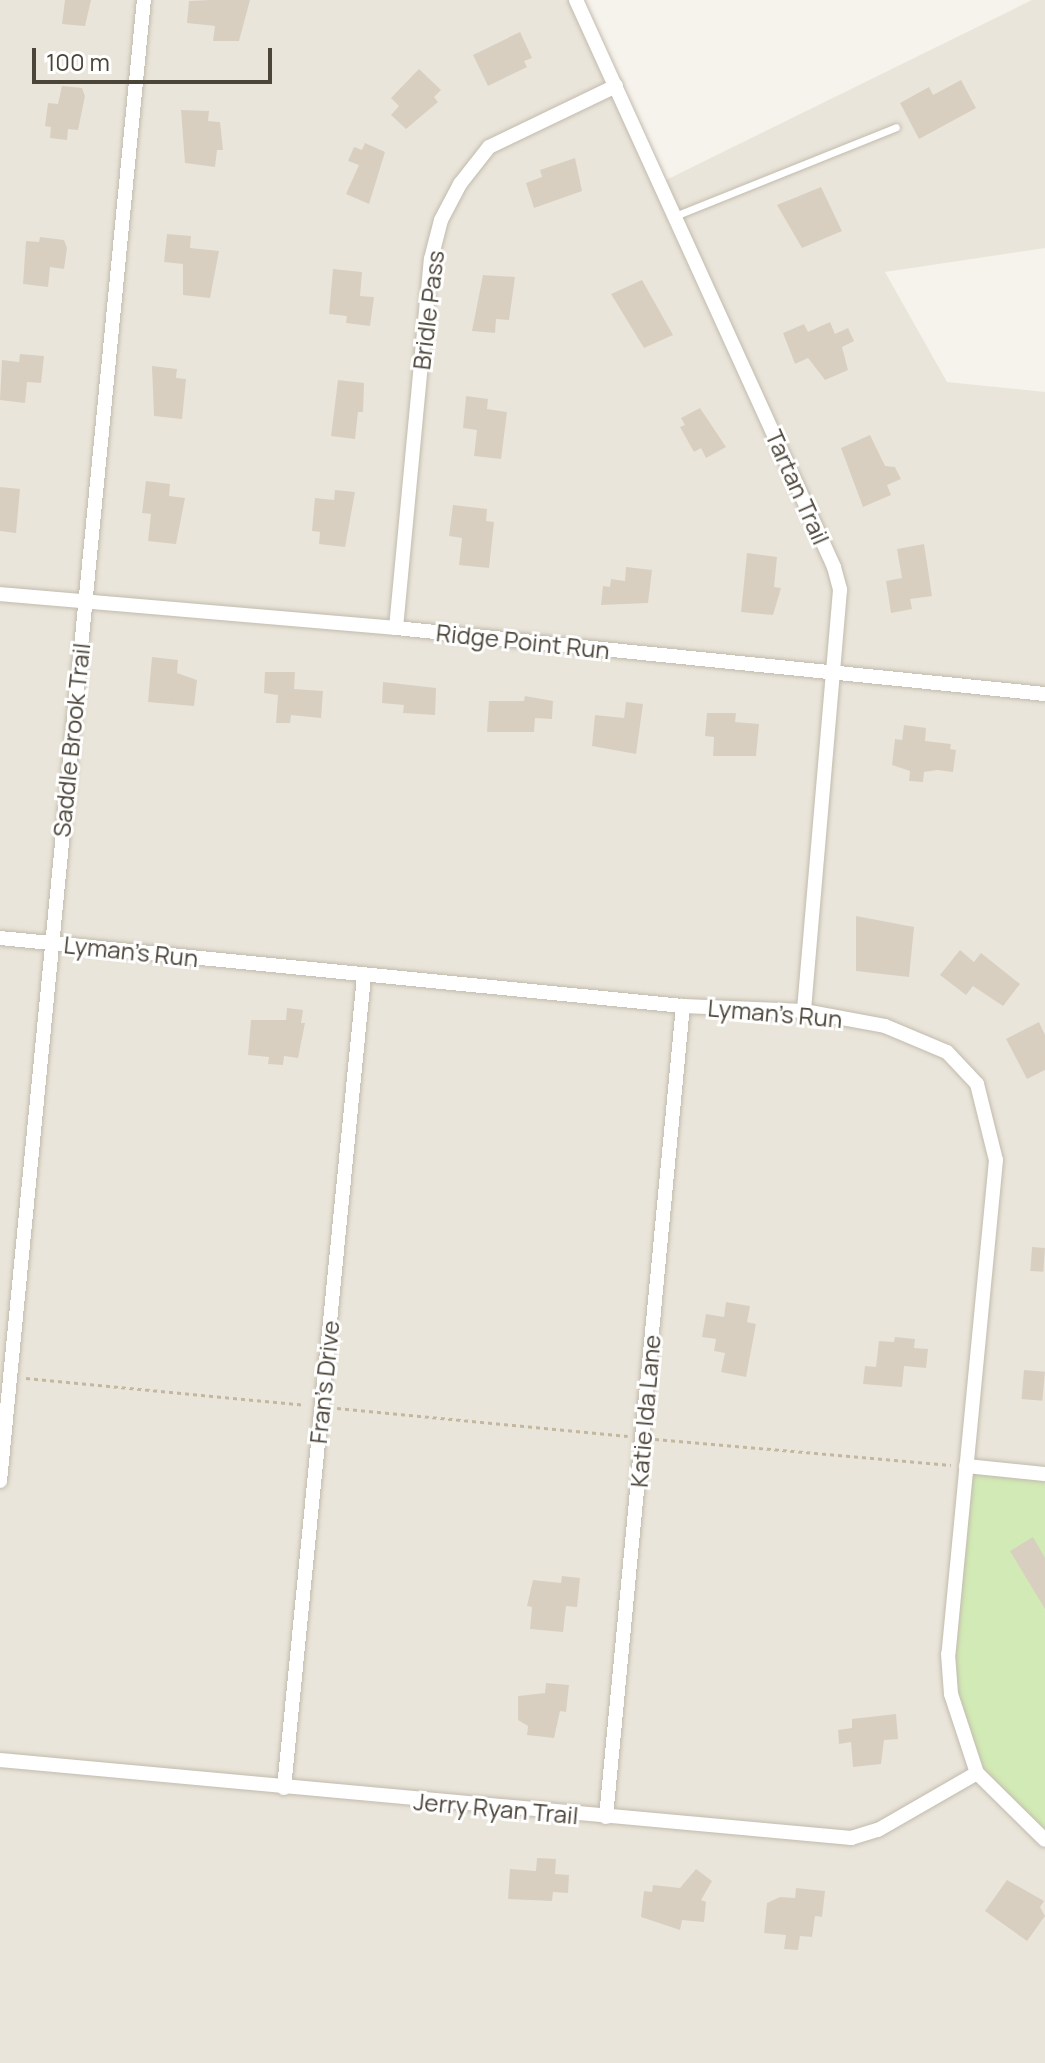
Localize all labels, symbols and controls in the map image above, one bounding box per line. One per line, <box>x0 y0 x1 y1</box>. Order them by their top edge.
scale bar <box>36 32 276 82</box>
text: 100 m <box>46 45 110 78</box>
street label: Bridle Pass <box>406 249 450 371</box>
street label: Tartan Trail <box>760 425 836 549</box>
street label: Ridge Point Run <box>435 618 611 664</box>
street label: Saddle Brook Trail <box>46 642 96 838</box>
street label: Lyman's Run <box>62 930 200 972</box>
street label: Lyman's Run <box>707 993 843 1033</box>
street label: Fran's Drive <box>303 1319 345 1445</box>
street label: Katie Ida Lane <box>624 1333 666 1489</box>
street label: Jerry Ryan Trail <box>412 1786 580 1830</box>

